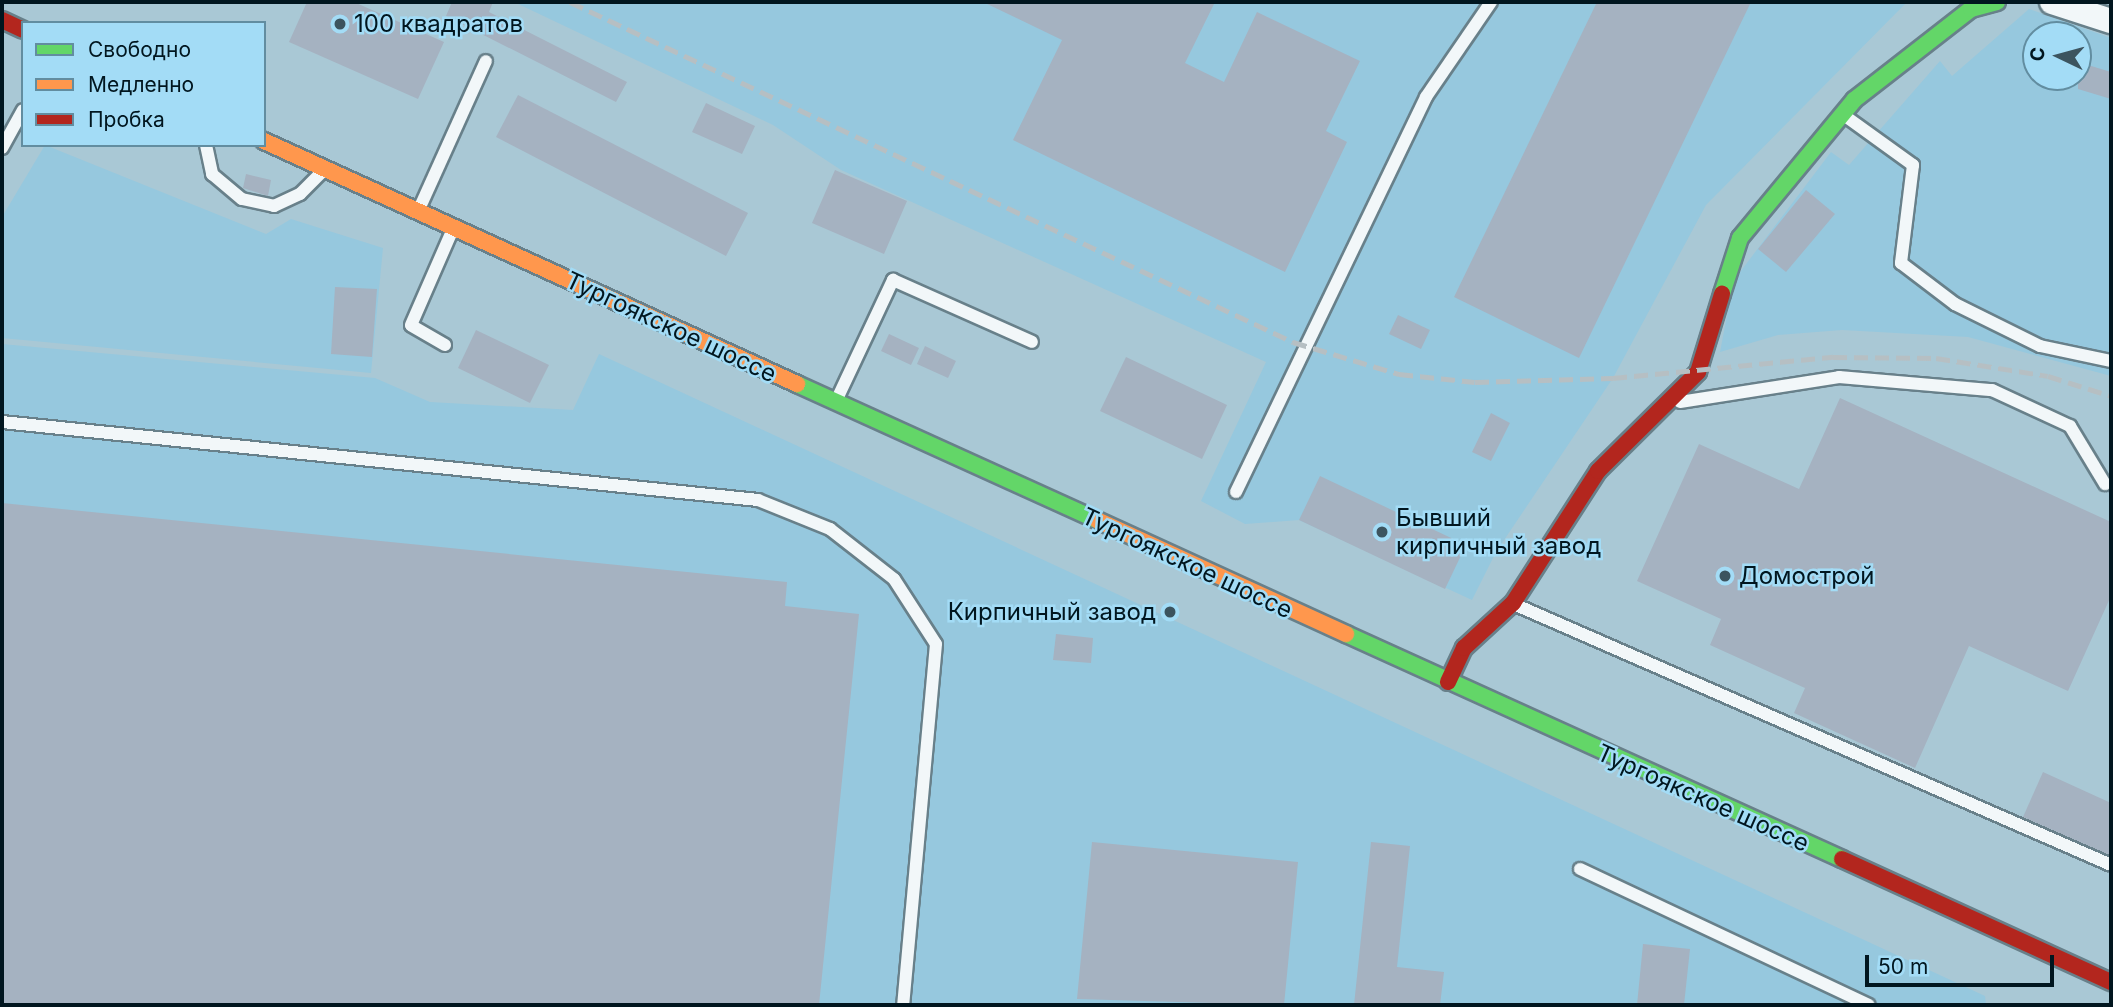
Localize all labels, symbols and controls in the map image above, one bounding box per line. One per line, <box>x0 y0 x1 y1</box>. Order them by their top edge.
place label: 100 квадратов <box>354 10 523 38</box>
marker: 100 квадратов <box>332 16 348 32</box>
legend <box>21 21 266 147</box>
north arrow <box>2022 21 2092 91</box>
text: Свободно <box>88 37 191 62</box>
text: С <box>2026 46 2050 62</box>
text: Медленно <box>88 72 194 97</box>
text: Пробка <box>88 107 165 132</box>
street label: Тургоякское шоссе <box>561 266 781 388</box>
street label: Тургоякское шоссе <box>1077 502 1297 624</box>
place label: Бывший кирпичный завод <box>1396 504 1601 560</box>
marker: Бывший кирпичный завод <box>1374 524 1390 540</box>
place label: Домострой <box>1739 562 1874 590</box>
marker: Домострой <box>1717 568 1733 584</box>
place label: Кирпичный завод <box>948 598 1156 626</box>
marker: Кирпичный завод <box>1162 604 1178 620</box>
street label: Тургоякское шоссе <box>1592 738 1814 858</box>
scale bar <box>1868 940 2057 984</box>
text: 50 m <box>1878 954 1928 979</box>

